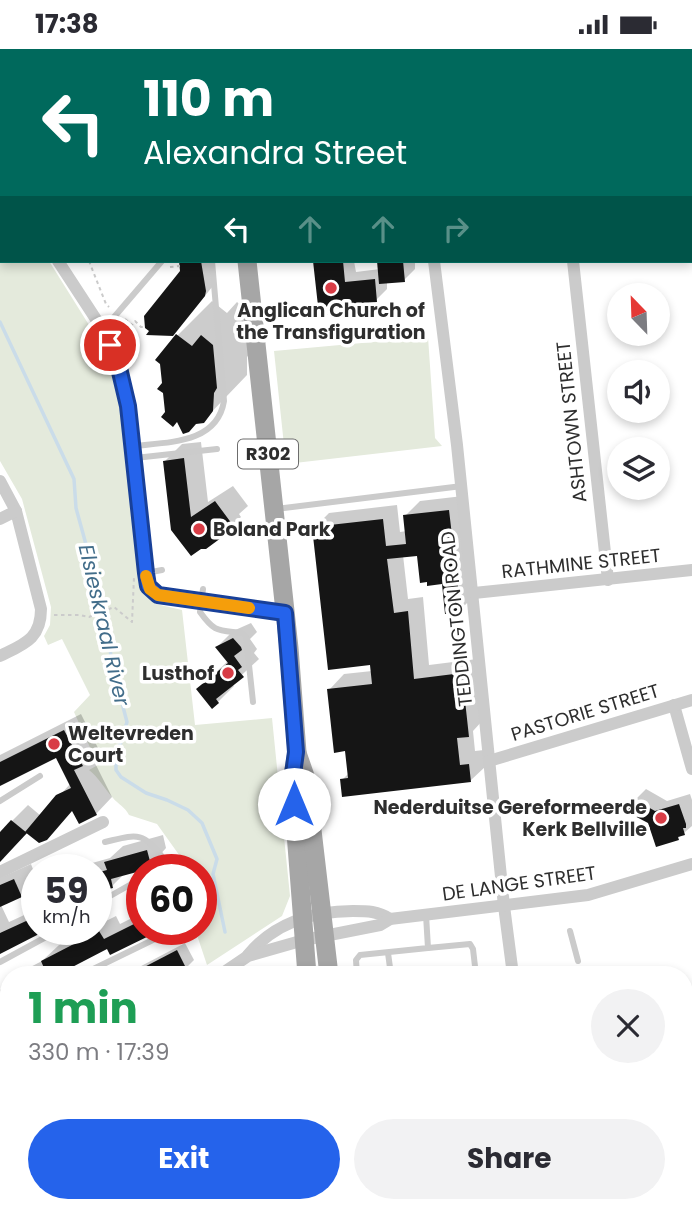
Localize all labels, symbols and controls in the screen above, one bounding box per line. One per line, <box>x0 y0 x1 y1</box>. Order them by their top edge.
text: 17:38 <box>35 6 99 42</box>
text: 110 m <box>143 65 274 133</box>
icon: left <box>28 77 119 168</box>
text: Alexandra Street <box>143 130 407 175</box>
icon: left <box>218 210 256 248</box>
icon: ahead <box>291 210 329 248</box>
icon: ahead <box>364 210 402 248</box>
icon: right <box>437 210 475 248</box>
marker: Anglican Church of the Transfiguration <box>323 280 339 296</box>
north arrow <box>607 283 670 347</box>
map controls <box>607 283 670 500</box>
place label: Anglican Church of the Transfiguration <box>236 297 426 346</box>
pin <box>80 315 140 375</box>
icon: arrive <box>91 326 129 364</box>
street label: ASHTOWN STREET <box>550 340 593 504</box>
button: sound <box>607 360 670 423</box>
button: layers <box>607 437 670 500</box>
road number: R302 <box>238 439 298 468</box>
place label: Boland Park <box>213 516 331 543</box>
marker: Boland Park <box>191 521 207 537</box>
street label: TEDDINGTON ROAD <box>434 530 479 708</box>
water label: Elsieskraal River <box>72 541 137 710</box>
street label: RATHMINE STREET <box>500 542 662 585</box>
place label: Lusthof <box>142 660 214 687</box>
marker: Lusthof <box>220 665 236 681</box>
street label: PASTORIE STREET <box>508 677 663 748</box>
place label: Weltevreden Court <box>68 720 194 769</box>
marker: Weltevreden Court <box>46 736 62 752</box>
position arrow <box>257 767 331 841</box>
place label: Nederduitse Gereformeerde Kerk Bellville <box>374 794 647 843</box>
marker: Nederduitse Gereformeerde Kerk Bellville <box>653 810 669 826</box>
speed limit sign: 60 <box>126 854 217 945</box>
street label: DE LANGE STREET <box>440 859 598 908</box>
text: 59 <box>44 866 89 915</box>
text: km/h <box>43 904 90 929</box>
text: 1 min <box>28 979 138 1038</box>
button: close <box>591 989 665 1063</box>
text: 330 m · 17:39 <box>28 1036 169 1068</box>
button: Exit <box>28 1119 340 1199</box>
button: Share <box>354 1119 665 1199</box>

